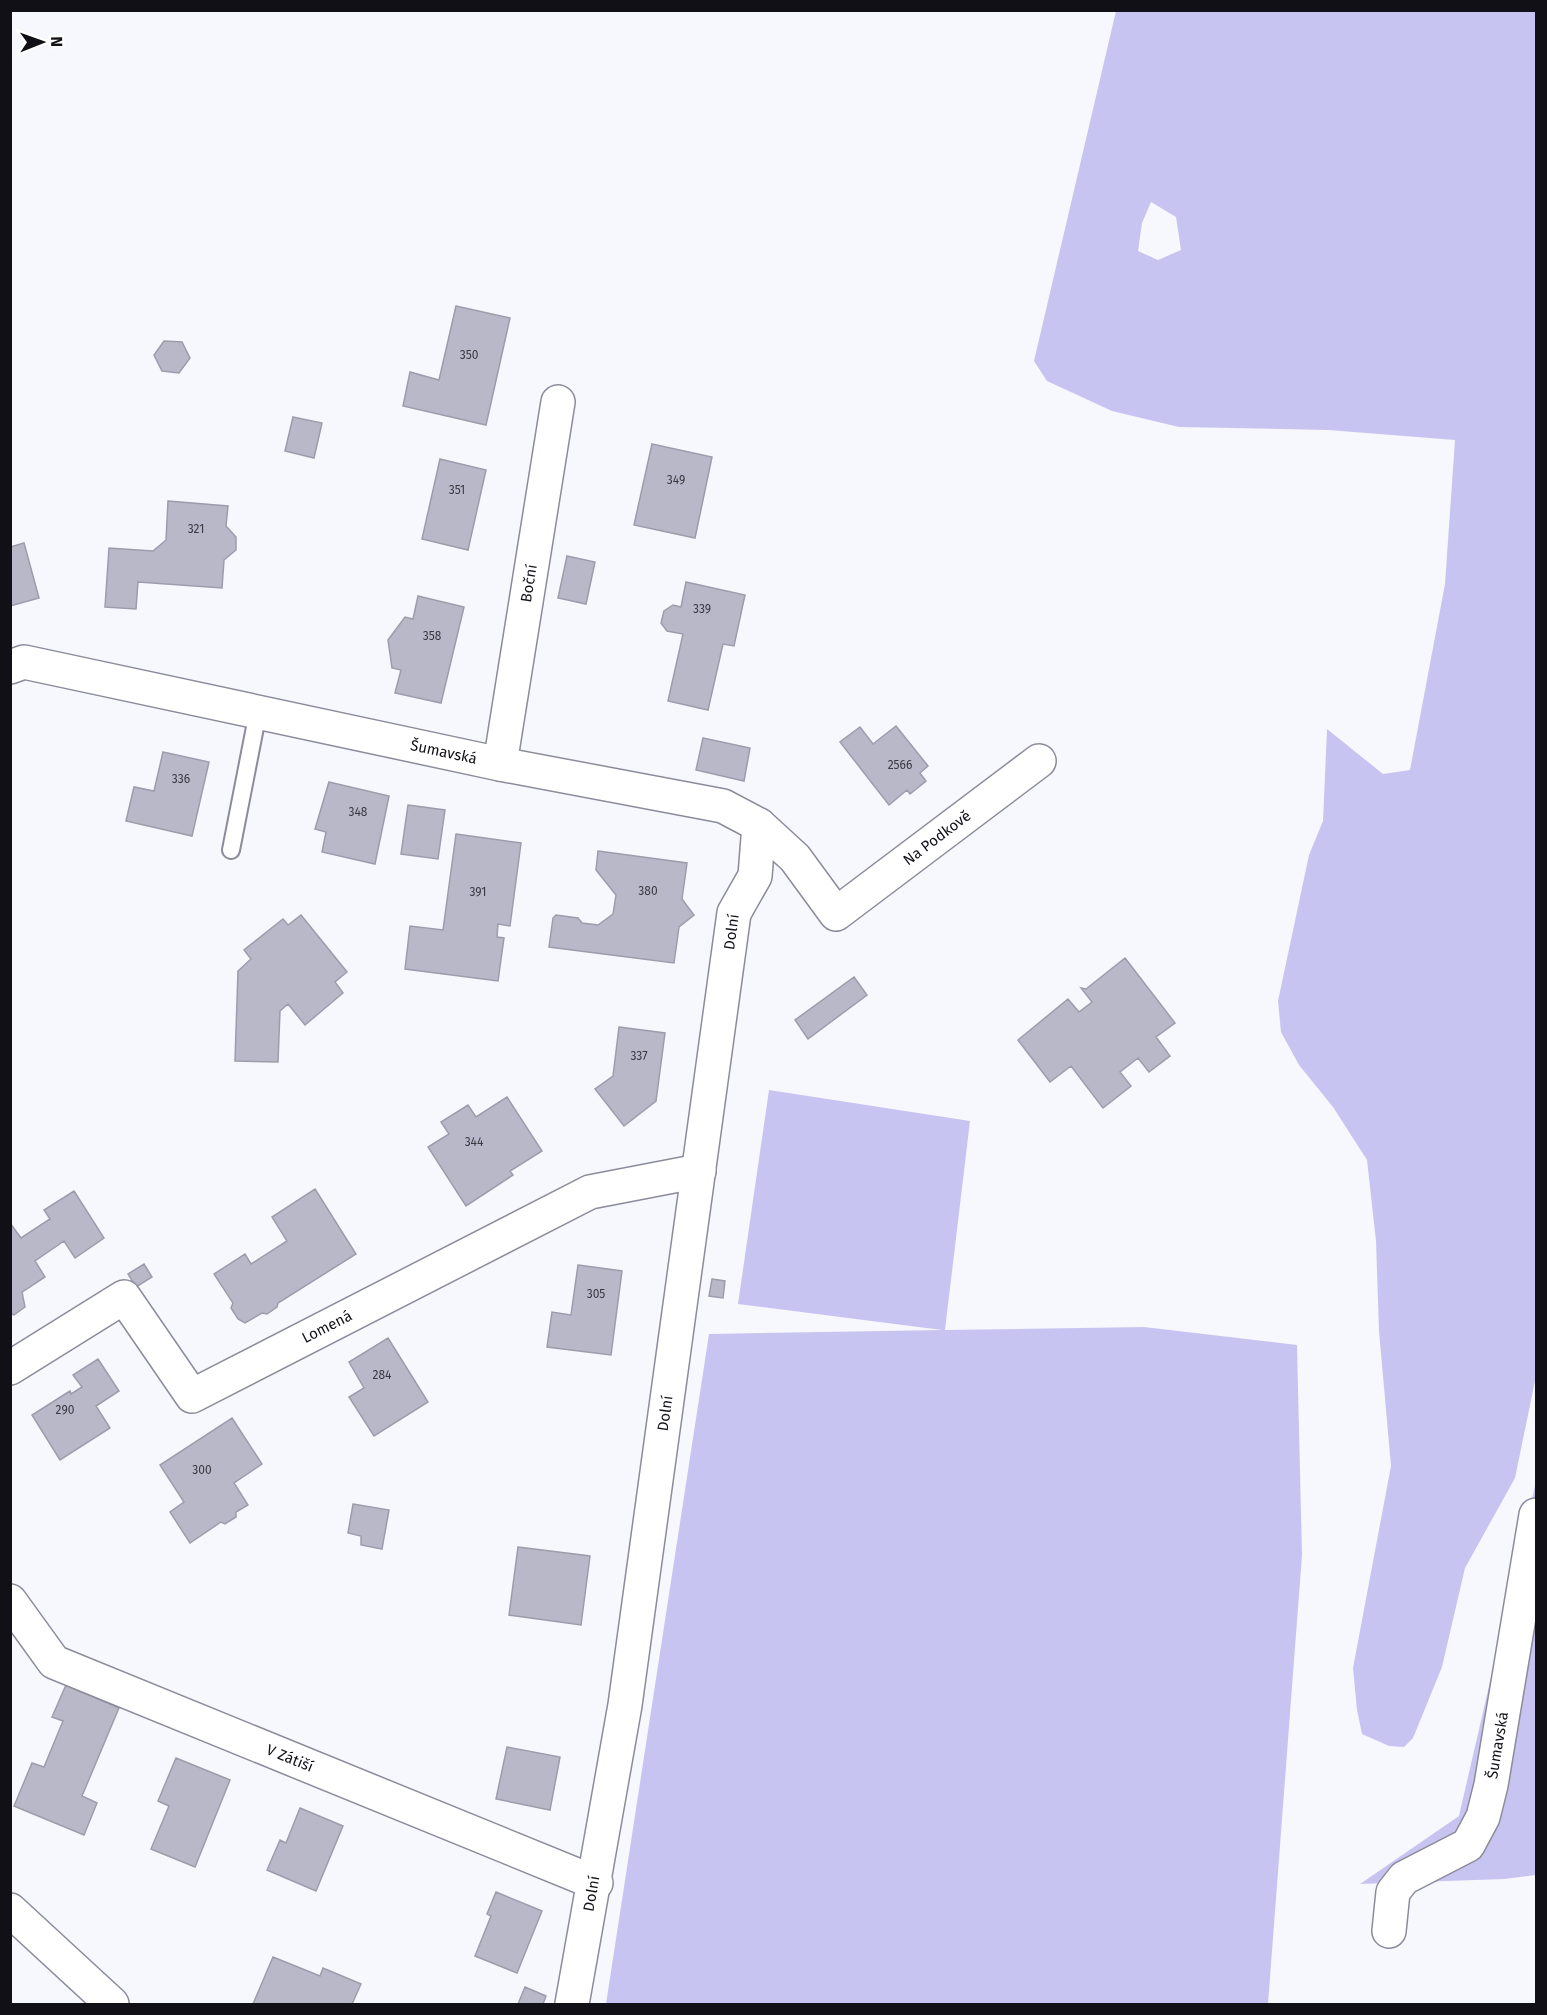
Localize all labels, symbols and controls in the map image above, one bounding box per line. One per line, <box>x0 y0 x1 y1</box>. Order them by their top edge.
north arrow <box>12 12 72 72</box>
text: N <box>47 36 66 47</box>
house number: 350 <box>460 348 479 362</box>
house number: 349 <box>667 473 685 487</box>
house number: 351 <box>449 483 465 497</box>
house number: 321 <box>188 522 204 536</box>
street label: Boční <box>517 563 541 604</box>
house number: 339 <box>693 602 711 616</box>
house number: 358 <box>423 629 442 643</box>
street label: Šumavská <box>409 736 479 768</box>
house number: 2566 <box>888 758 912 772</box>
house number: 336 <box>172 772 190 786</box>
house number: 348 <box>349 805 368 819</box>
street label: Na Podkově <box>900 807 974 869</box>
house number: 380 <box>638 884 658 898</box>
house number: 391 <box>469 885 487 899</box>
street label: Dolní <box>720 913 743 951</box>
house number: 337 <box>630 1049 648 1063</box>
house number: 344 <box>465 1135 484 1149</box>
house number: 305 <box>587 1287 605 1301</box>
street label: Lomená <box>299 1307 355 1347</box>
house number: 284 <box>373 1368 392 1382</box>
street label: Dolní <box>654 1394 676 1432</box>
house number: 290 <box>56 1403 75 1417</box>
house number: 300 <box>192 1463 212 1477</box>
street label: Šumavská <box>1483 1710 1512 1780</box>
street label: V Zátiší <box>264 1741 316 1776</box>
street label: Dolní <box>580 1874 604 1913</box>

